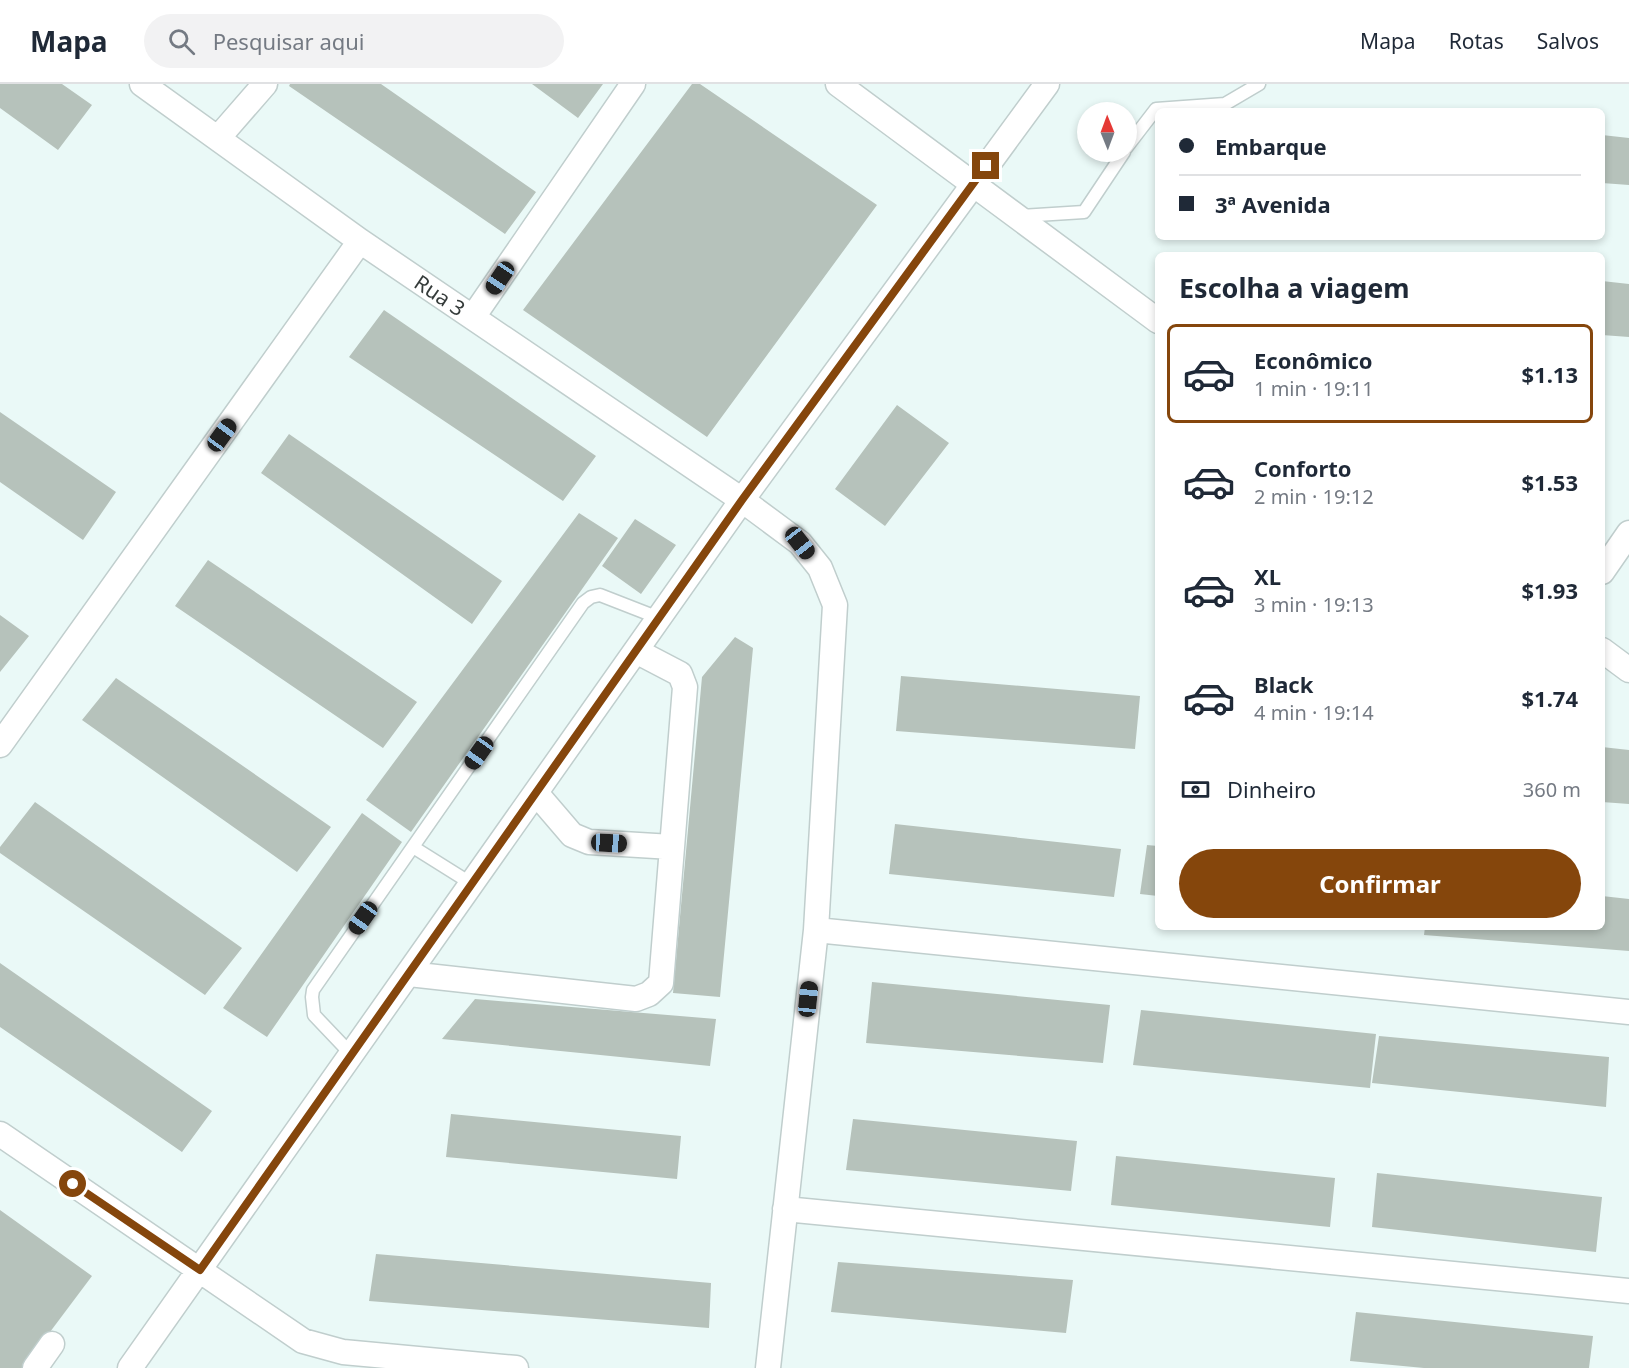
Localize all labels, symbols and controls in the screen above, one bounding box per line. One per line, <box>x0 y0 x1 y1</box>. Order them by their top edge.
search box <box>144 14 564 68</box>
text: Mapa <box>30 22 108 60</box>
icon: search <box>165 25 198 58</box>
text: Pesquisar aqui <box>213 26 365 56</box>
text: Mapa <box>1360 27 1416 55</box>
text: Rotas <box>1449 27 1504 55</box>
text: Salvos <box>1537 27 1599 55</box>
north arrow <box>1077 102 1137 162</box>
map controls <box>1077 102 1137 162</box>
text: Embarque <box>1215 131 1327 161</box>
route end <box>972 152 999 179</box>
text: 3ª Avenida <box>1215 189 1331 219</box>
car <box>482 258 518 298</box>
street label: Rua 3 <box>409 268 471 322</box>
text: Escolha a viagem <box>1179 269 1410 306</box>
text: Econômico <box>1254 345 1373 375</box>
icon: car <box>1182 347 1236 401</box>
text: $1.13 <box>1521 359 1578 389</box>
text: 1 min · 19:11 <box>1254 375 1374 402</box>
car <box>204 415 240 455</box>
text: Conforto <box>1254 453 1352 483</box>
icon: car <box>1182 455 1236 509</box>
text: $1.53 <box>1521 467 1578 497</box>
text: 2 min · 19:12 <box>1254 483 1374 510</box>
car <box>782 523 818 563</box>
text: XL <box>1254 561 1281 591</box>
icon: car <box>1182 563 1236 617</box>
text: $1.93 <box>1521 575 1578 605</box>
text: 3 min · 19:13 <box>1254 591 1374 618</box>
text: Black <box>1254 669 1313 699</box>
icon: car <box>1182 671 1236 725</box>
text: $1.74 <box>1521 683 1578 713</box>
text: 4 min · 19:14 <box>1254 699 1374 726</box>
car <box>461 733 497 773</box>
icon: cash <box>1179 773 1212 806</box>
text: Dinheiro <box>1227 774 1316 804</box>
text: 360 m <box>1523 776 1581 803</box>
car <box>591 833 627 853</box>
button: Confirmar <box>1179 849 1581 918</box>
car <box>345 898 381 938</box>
car <box>797 980 819 1018</box>
route start <box>59 1170 86 1197</box>

